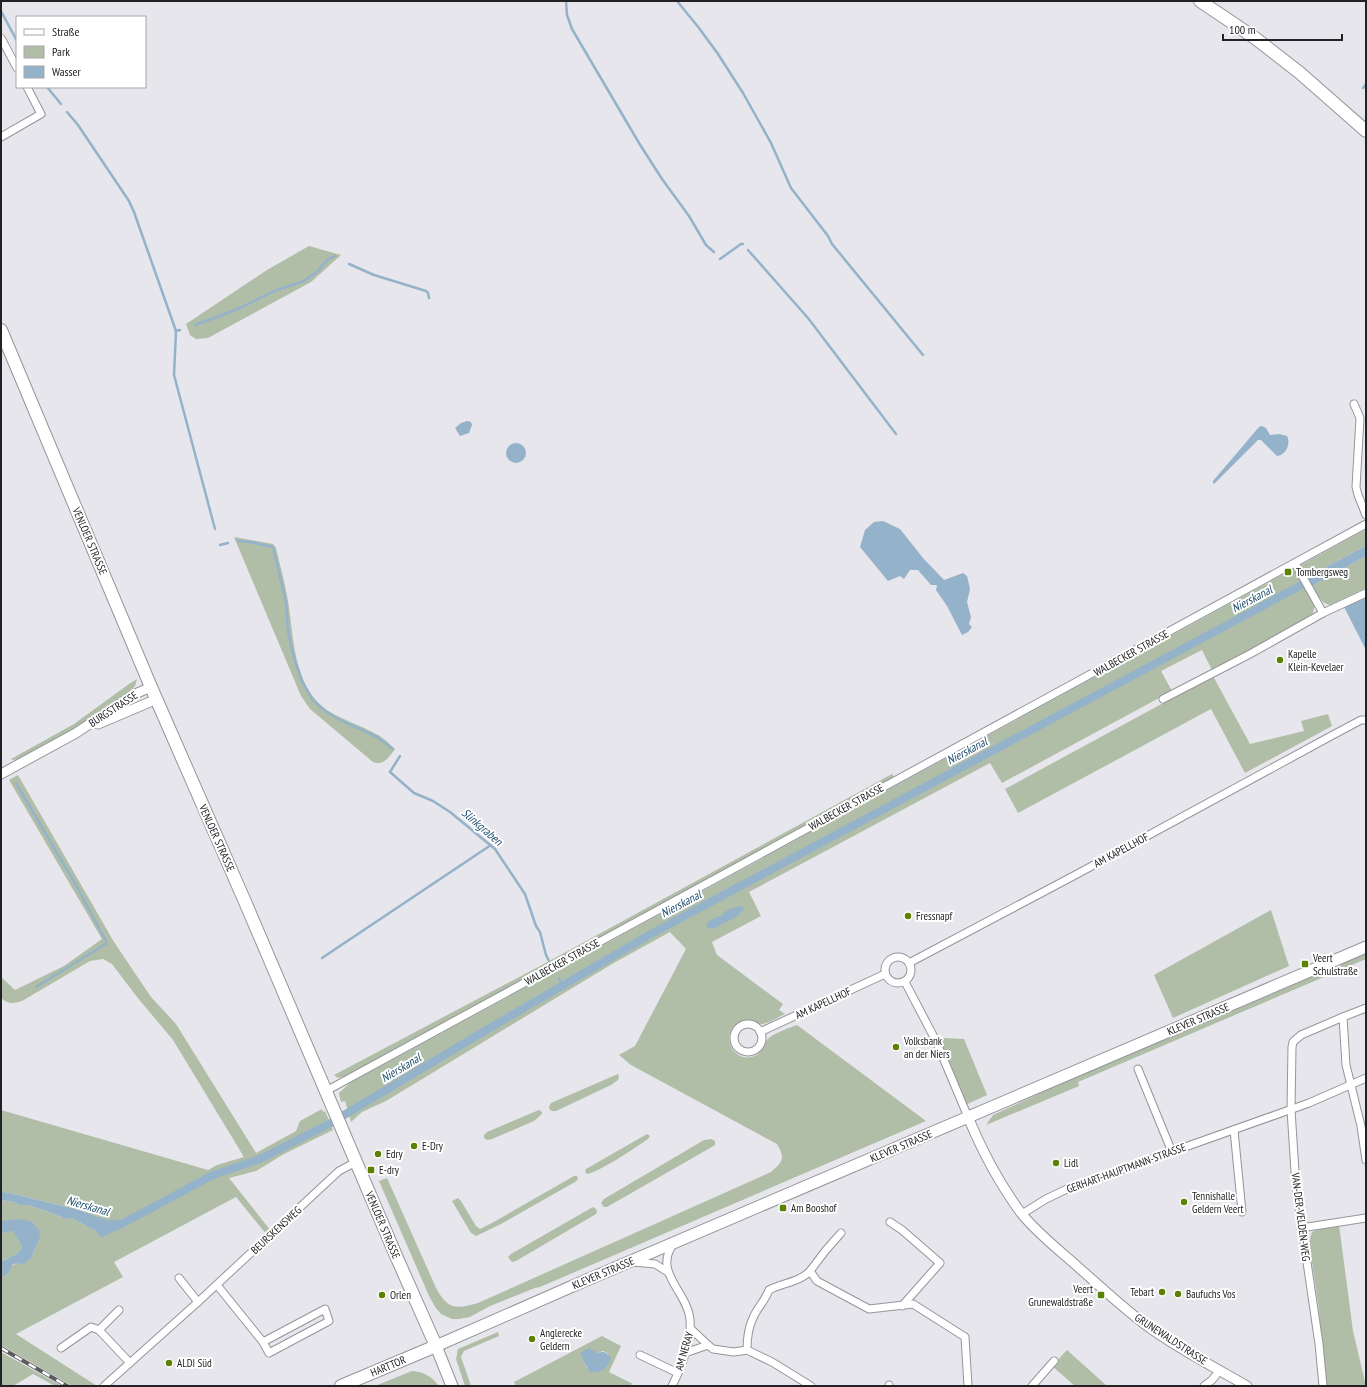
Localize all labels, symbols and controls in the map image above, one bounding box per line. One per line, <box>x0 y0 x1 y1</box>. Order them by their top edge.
legend <box>16 16 146 88</box>
scale bar <box>1223 16 1342 42</box>
text: 100 m <box>1229 22 1256 37</box>
text: Straße <box>52 24 79 39</box>
text: Park <box>52 44 70 59</box>
text: Wasser <box>52 64 82 79</box>
street label: VENLOER STRASSE <box>69 504 111 577</box>
place label: Tombergsweg <box>1296 565 1348 579</box>
marker: Tombergsweg <box>1283 567 1293 577</box>
water label: Nierskanal <box>1229 581 1276 615</box>
street label: WALBECKER STRASSE <box>1091 626 1171 679</box>
place label: Kapelle Klein-Kevelaer <box>1288 647 1344 674</box>
marker: Kapelle Klein-Kevelaer <box>1275 655 1285 665</box>
street label: BURGSTRASSE <box>86 688 140 730</box>
water label: Nierskanal <box>944 733 991 767</box>
street label: WALBECKER STRASSE <box>806 780 886 833</box>
street label: VENLOER STRASSE <box>196 801 238 874</box>
water label: Slinkgraben <box>459 805 506 849</box>
street label: AM KAPELLHOF <box>1091 829 1151 870</box>
water label: Nierskanal <box>658 886 705 920</box>
place label: Fressnapf <box>916 909 953 923</box>
marker: Fressnapf <box>903 911 913 921</box>
street label: WALBECKER STRASSE <box>522 935 602 988</box>
place label: Veert Schulstraße <box>1312 951 1358 978</box>
marker: Veert Schulstraße <box>1300 959 1310 969</box>
street label: AM KAPELLHOF <box>793 984 854 1022</box>
street label: KLEVER STRASSE <box>1165 1000 1231 1038</box>
place label: Volksbank an der Niers <box>903 1034 950 1061</box>
marker: Volksbank an der Niers <box>891 1042 901 1052</box>
water label: Nierskanal <box>378 1049 424 1085</box>
street label: KLEVER STRASSE <box>868 1127 934 1165</box>
place label: E-Dry <box>422 1139 444 1153</box>
street label: GERHART-HAUPTMANN-STRASSE <box>1064 1140 1188 1196</box>
marker: E-Dry <box>409 1141 419 1151</box>
place label: Edry <box>386 1147 403 1161</box>
marker: Edry <box>373 1149 383 1159</box>
place label: Lidl <box>1064 1156 1079 1170</box>
marker: Lidl <box>1051 1158 1061 1168</box>
place label: E-dry <box>379 1163 400 1177</box>
marker: E-dry <box>366 1165 376 1175</box>
street label: VAN-DER-VELDEN-WEG <box>1289 1171 1313 1262</box>
street label: VENLOER STRASSE <box>362 1188 404 1261</box>
place label: Tennishalle Geldern Veert <box>1192 1189 1244 1216</box>
water label: Nierskanal <box>65 1192 112 1219</box>
marker: Tennishalle Geldern Veert <box>1179 1197 1189 1207</box>
place label: Am Booshof <box>791 1201 838 1215</box>
street label: BEURSKENSWEG <box>248 1203 304 1257</box>
marker: Am Booshof <box>778 1203 788 1213</box>
street label: KLEVER STRASSE <box>570 1254 636 1292</box>
place label: Veert Grunewaldstraße <box>1028 1282 1093 1309</box>
place label: Tebart <box>1130 1285 1154 1299</box>
marker: Tebart <box>1157 1287 1167 1297</box>
place label: Baufuchs Vos <box>1186 1287 1236 1301</box>
place label: Orlen <box>390 1288 411 1302</box>
marker: Baufuchs Vos <box>1173 1289 1183 1299</box>
marker: Orlen <box>377 1290 387 1300</box>
marker: Veert Grunewaldstraße <box>1096 1290 1106 1300</box>
street label: GRUNEWALDSTRASSE <box>1132 1310 1210 1368</box>
place label: Anglerecke Geldern <box>540 1326 582 1353</box>
street label: AM NERAY <box>672 1330 696 1372</box>
marker: Anglerecke Geldern <box>527 1334 537 1344</box>
street label: HARTTOR <box>368 1352 408 1380</box>
place label: ALDI Süd <box>177 1356 212 1370</box>
marker: ALDI Süd <box>164 1358 174 1368</box>

